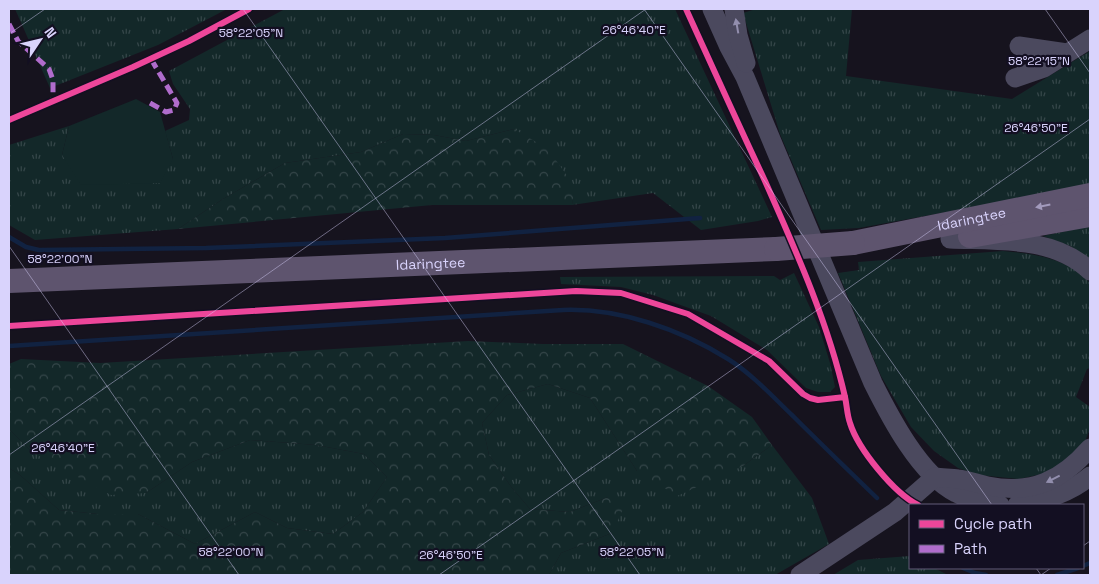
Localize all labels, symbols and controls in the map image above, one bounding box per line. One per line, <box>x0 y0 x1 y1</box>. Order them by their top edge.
north arrow <box>15 15 65 65</box>
one-way arrow <box>732 18 740 34</box>
text: 26°46'40"E <box>602 22 666 38</box>
text: N <box>41 24 61 42</box>
text: 58°22'05"N <box>219 25 283 41</box>
text: 58°22'15"N <box>1008 53 1070 69</box>
text: 26°46'50"E <box>1004 120 1068 136</box>
one-way arrow <box>1035 202 1050 210</box>
street label: Idaringtee <box>936 203 1007 235</box>
text: 58°22'00"N <box>27 251 93 267</box>
street label: Idaringtee <box>395 253 466 274</box>
text: 26°46'40"E <box>31 440 95 456</box>
one-way arrow <box>1046 475 1060 483</box>
legend <box>909 504 1084 569</box>
text: Cycle path <box>954 514 1032 533</box>
text: Path <box>954 539 987 558</box>
text: 58°22'00"N <box>198 544 264 560</box>
text: 58°22'05"N <box>600 544 664 560</box>
text: 26°46'50"E <box>419 547 483 563</box>

